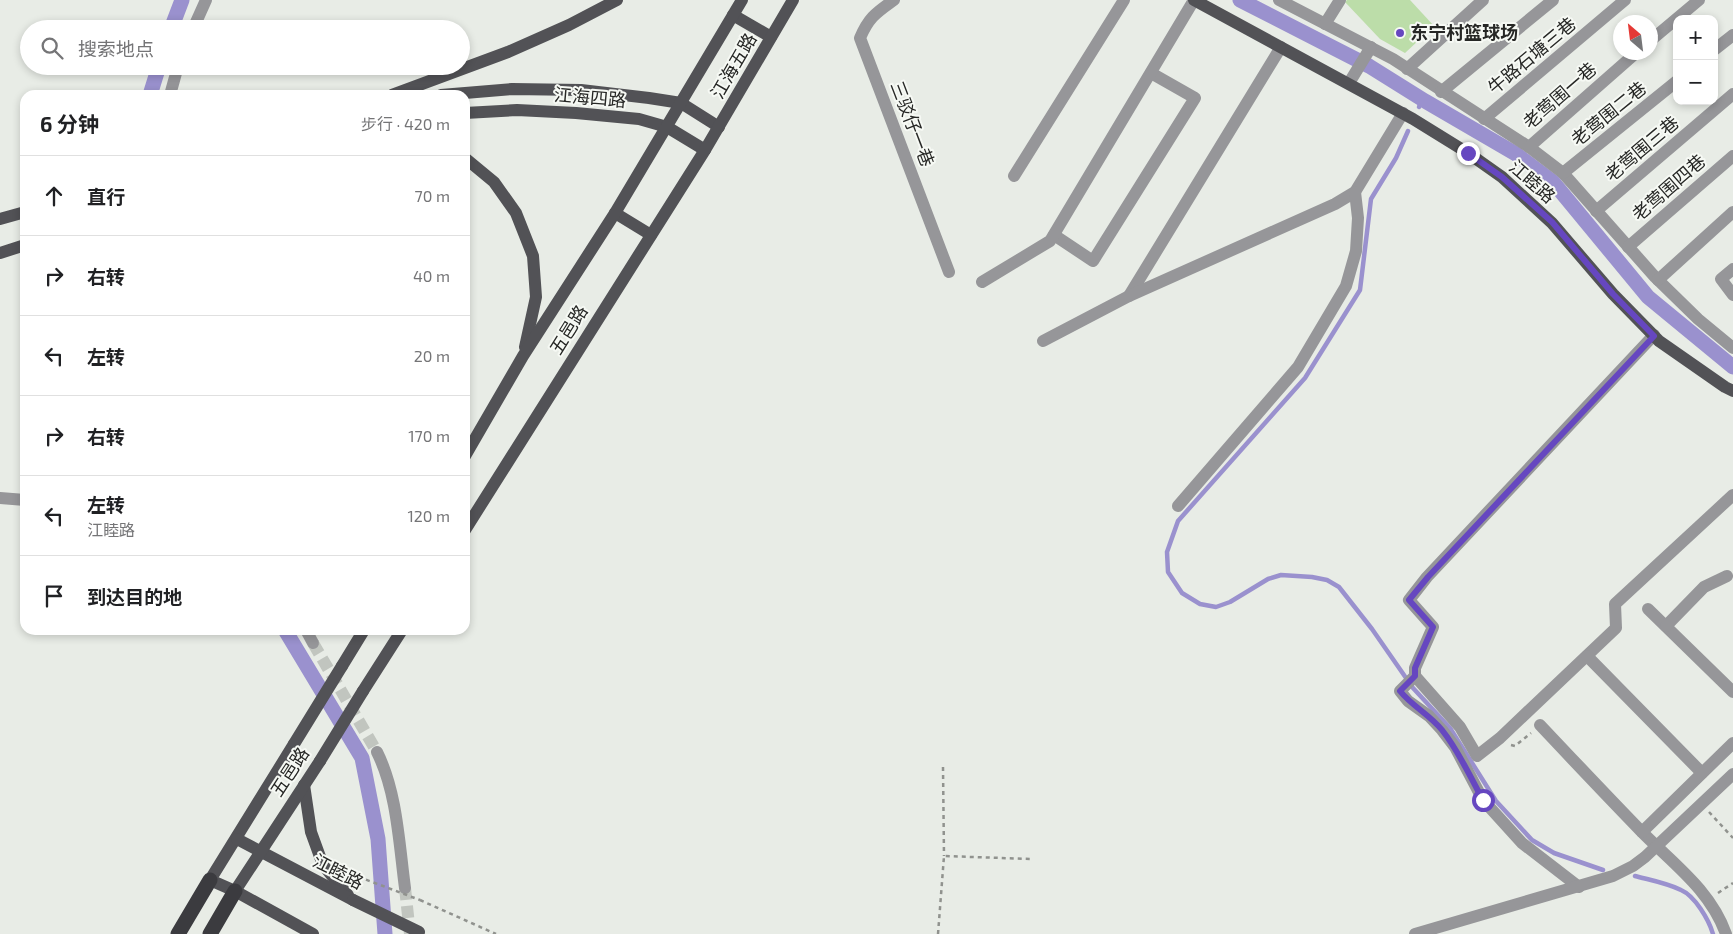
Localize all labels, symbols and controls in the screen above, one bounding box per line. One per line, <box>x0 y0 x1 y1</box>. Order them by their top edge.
street label: 牛路石塘三巷 <box>1483 12 1580 98</box>
north arrow <box>1613 15 1658 60</box>
map controls <box>1673 15 1718 105</box>
button: + <box>1673 15 1718 60</box>
search box <box>20 20 470 75</box>
place label: 东宁村篮球场 <box>1410 21 1518 43</box>
marker: 东宁村篮球场 <box>1394 27 1406 39</box>
street label: 江海五路 <box>706 29 761 102</box>
icon: search <box>38 34 66 62</box>
text: 搜索地点 <box>78 37 154 60</box>
street label: 老莺围一巷 <box>1518 57 1601 133</box>
button: − <box>1673 60 1718 105</box>
street label: 老莺围二巷 <box>1566 76 1650 150</box>
street label: 三驳仔一巷 <box>887 78 939 170</box>
street label: 江海四路 <box>553 83 627 111</box>
text: 6 分钟 <box>40 111 99 136</box>
street label: 老莺围三巷 <box>1600 111 1683 186</box>
text: 步行 · 420 m <box>361 114 450 133</box>
route end <box>1457 142 1480 165</box>
street label: 老莺围四巷 <box>1627 149 1710 225</box>
street label: 江睦路 <box>1505 155 1560 207</box>
icon: ahead <box>40 182 68 210</box>
text: 直行 <box>87 185 125 208</box>
text: 70 m <box>415 186 450 205</box>
icon: right <box>40 262 68 290</box>
text: 右转 <box>87 265 125 288</box>
text: 40 m <box>413 266 450 285</box>
street label: 五邑路 <box>545 301 592 358</box>
icon: left <box>40 342 68 370</box>
text: 左转 <box>87 345 125 368</box>
text: 20 m <box>414 346 450 365</box>
icon: right <box>40 422 68 450</box>
text: 右转 <box>87 425 125 448</box>
text: 170 m <box>408 426 450 445</box>
text: 左转 <box>87 493 125 516</box>
icon: left <box>40 502 68 530</box>
text: 120 m <box>407 506 450 525</box>
text: 江睦路 <box>87 520 135 539</box>
icon: arrive <box>40 582 68 610</box>
text: 到达目的地 <box>87 585 182 608</box>
street label: 五邑路 <box>265 743 313 800</box>
route start <box>1472 789 1495 812</box>
street label: 江睦路 <box>309 849 368 893</box>

